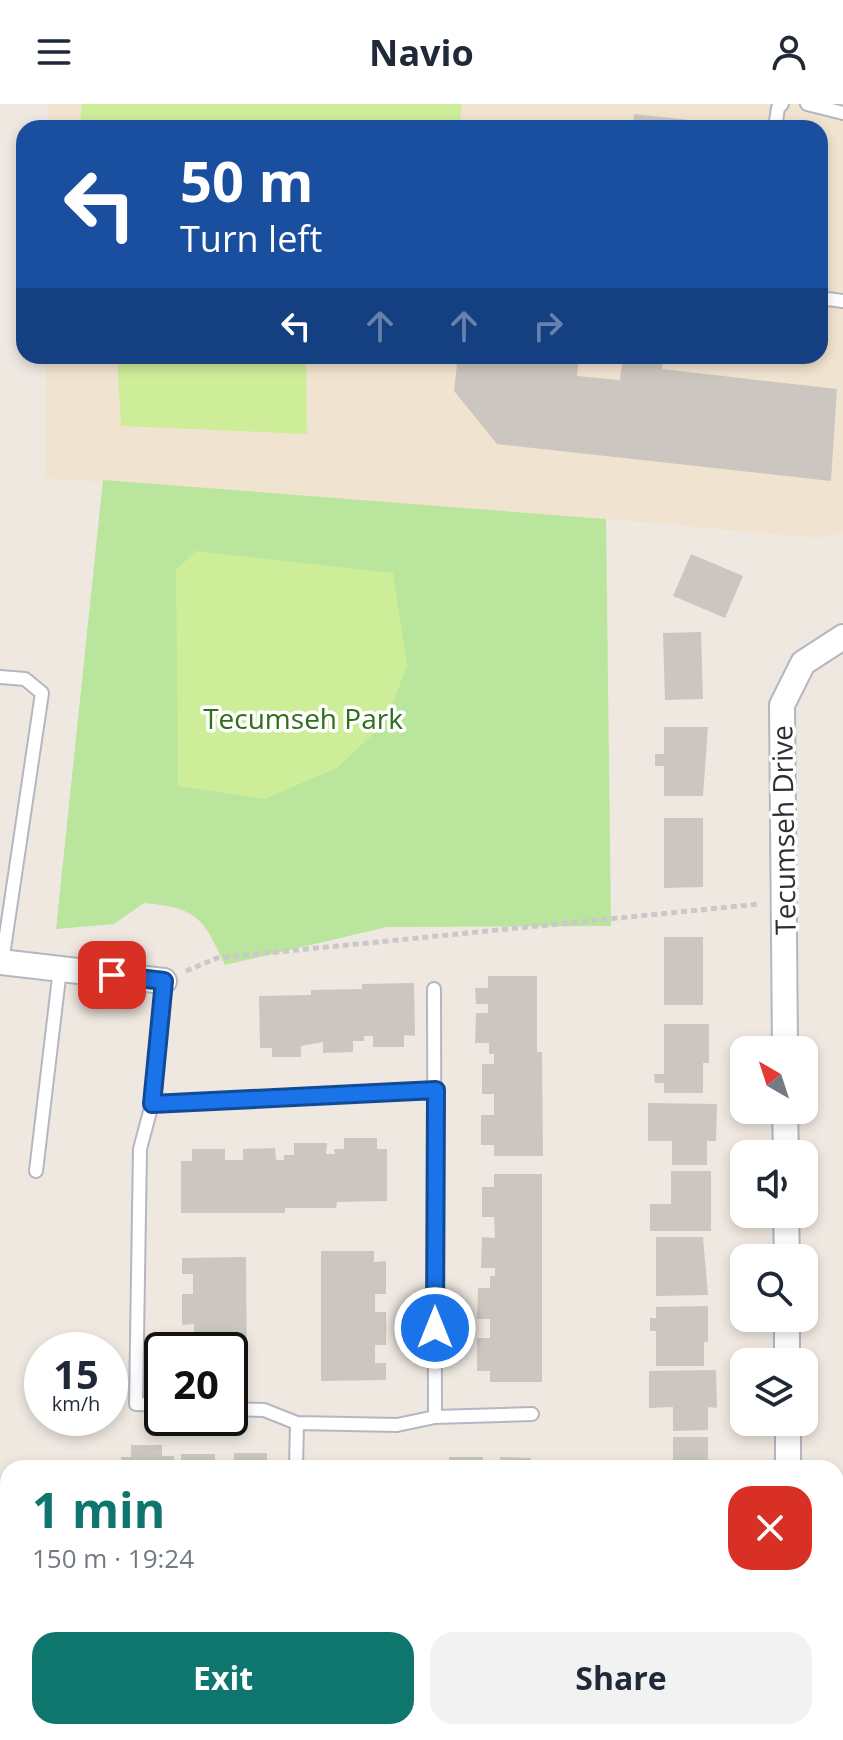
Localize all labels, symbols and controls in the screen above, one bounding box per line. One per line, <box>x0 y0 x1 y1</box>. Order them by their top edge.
text: Navio <box>369 28 474 77</box>
icon: menu <box>32 30 76 74</box>
icon: person <box>767 30 811 74</box>
text: 50 m <box>180 142 314 218</box>
icon: left <box>48 152 152 256</box>
text: Turn left <box>180 214 322 263</box>
icon: left <box>274 304 318 348</box>
icon: ahead <box>358 304 402 348</box>
icon: ahead <box>442 304 486 348</box>
icon: right <box>526 304 570 348</box>
park label: Tecumseh Park <box>203 699 403 737</box>
street label: Tecumseh Drive <box>762 725 804 935</box>
pin <box>78 941 146 1009</box>
icon: arrive <box>90 953 134 997</box>
north arrow <box>730 1036 818 1124</box>
map controls <box>730 1036 818 1436</box>
button: sound <box>730 1140 818 1228</box>
button: search <box>730 1244 818 1332</box>
position arrow <box>393 1286 477 1370</box>
speed limit sign: 20 <box>144 1332 248 1436</box>
text: 15 <box>53 1346 99 1401</box>
button: layers <box>730 1348 818 1436</box>
text: km/h <box>52 1390 100 1417</box>
text: 1 min <box>32 1477 165 1542</box>
button: close <box>728 1486 812 1570</box>
text: 150 m · 19:24 <box>32 1540 194 1576</box>
button: Exit <box>32 1632 414 1724</box>
button: Share <box>430 1632 812 1724</box>

